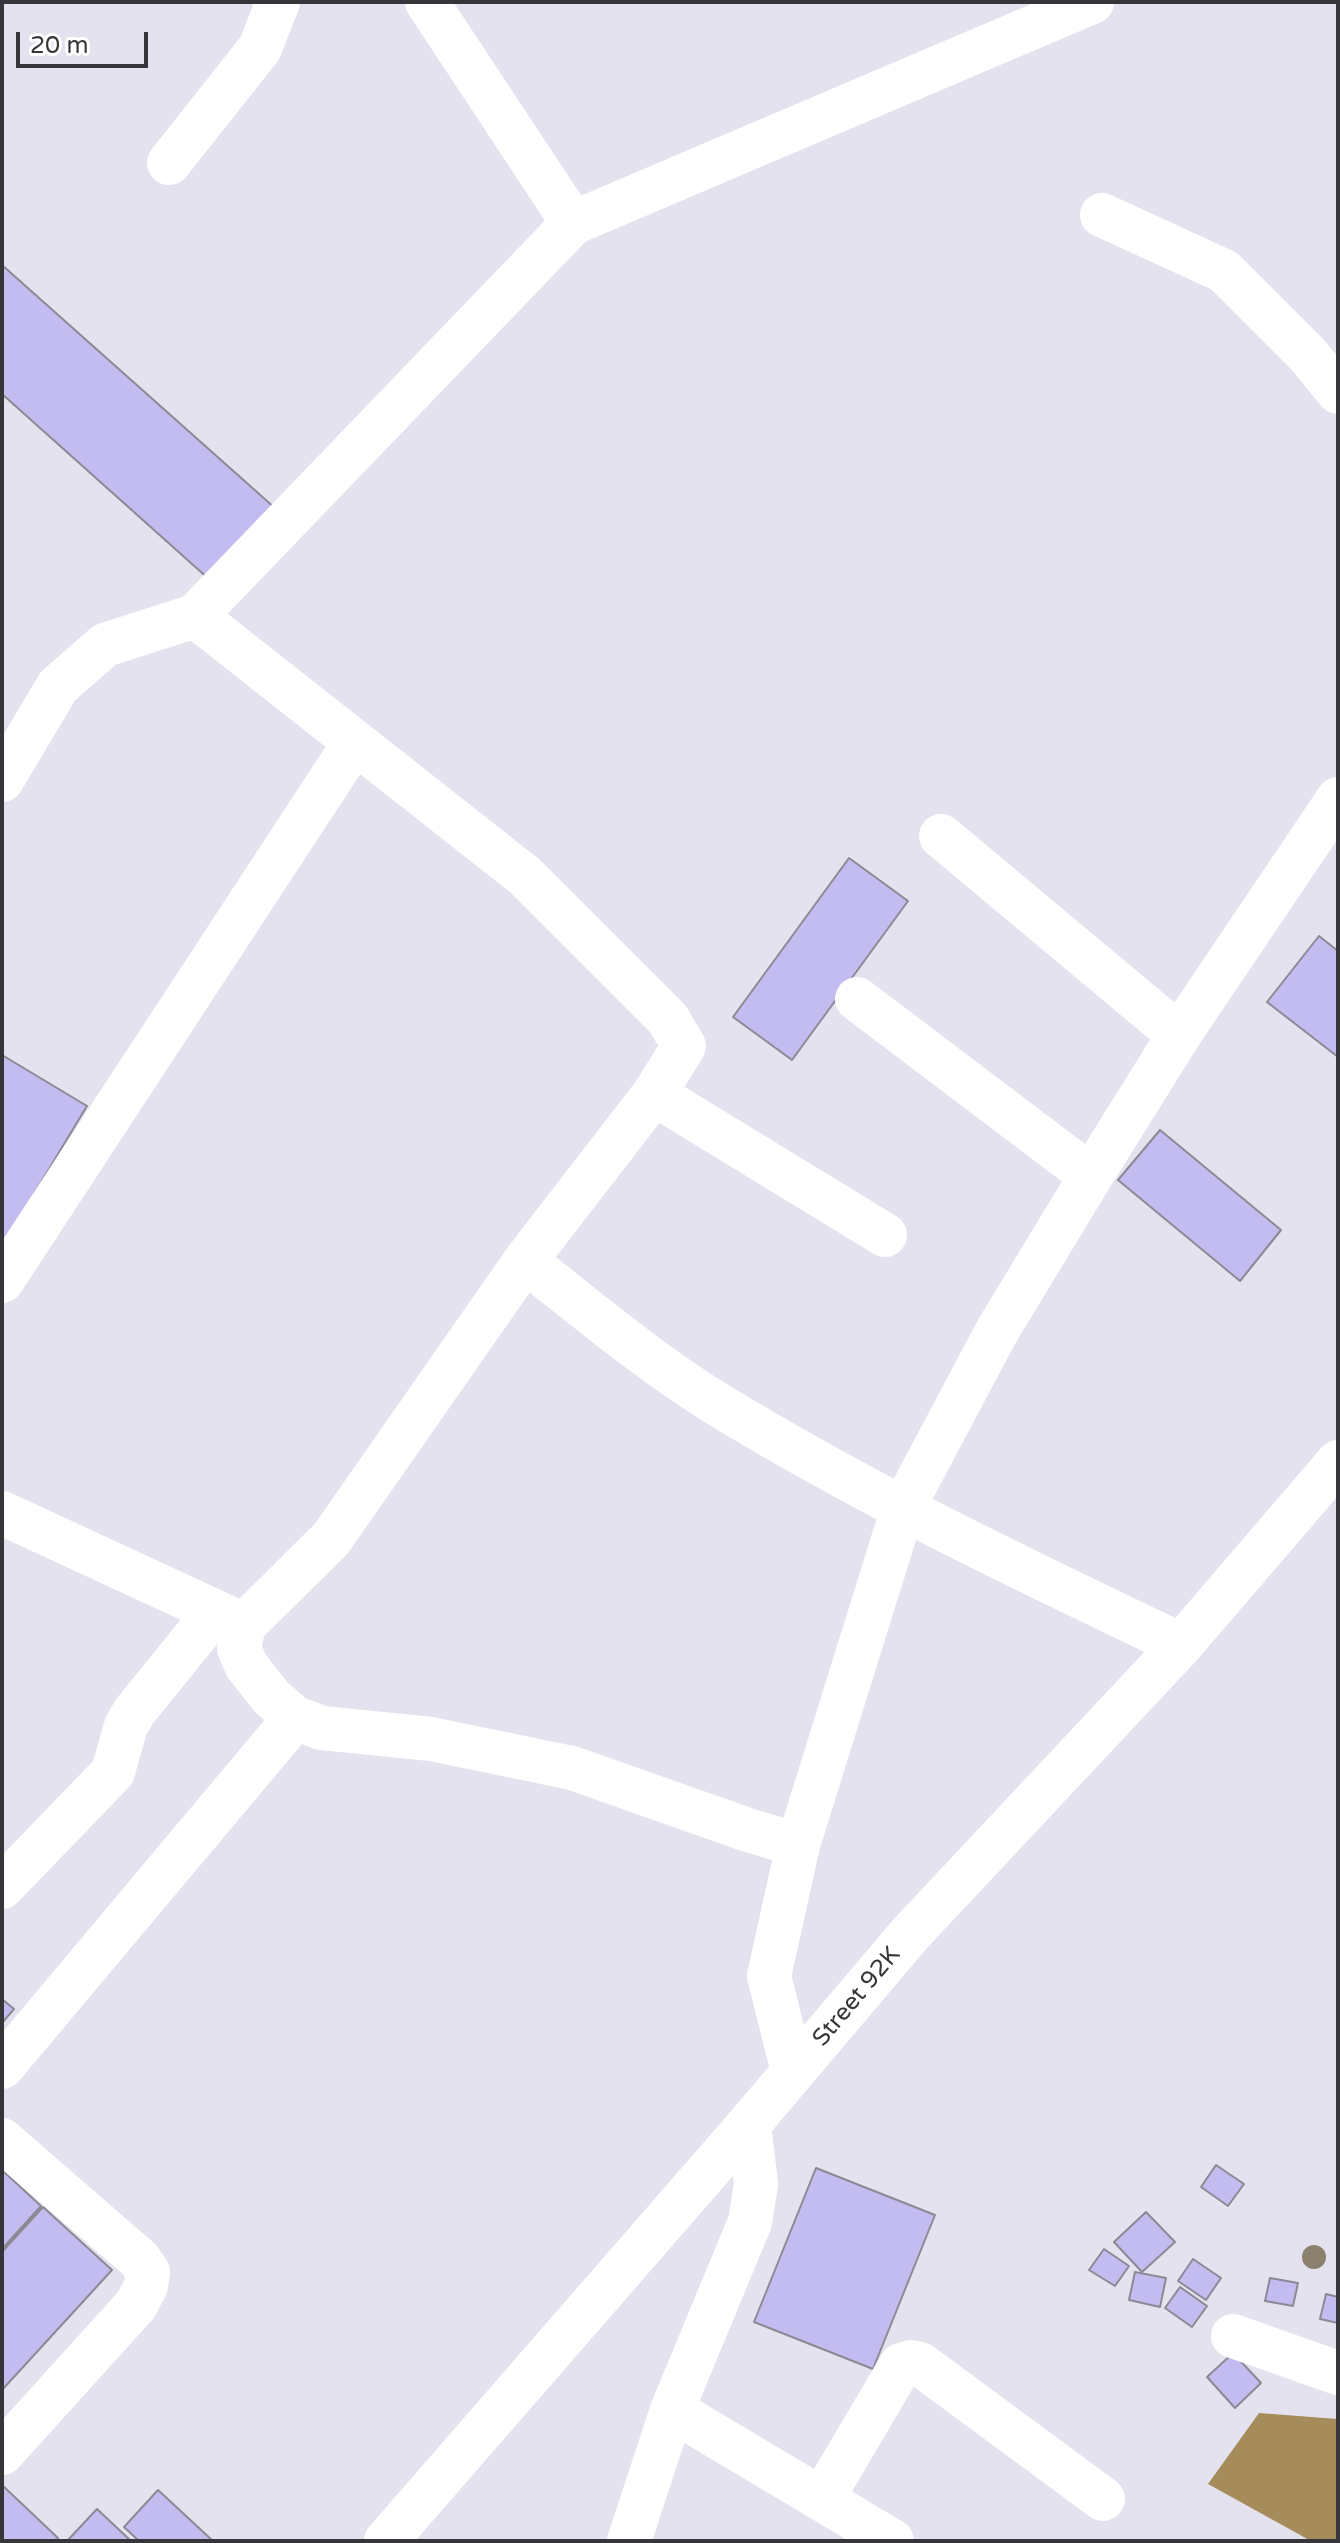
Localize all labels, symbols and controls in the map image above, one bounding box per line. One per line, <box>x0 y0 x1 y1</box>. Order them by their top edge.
scale bar <box>20 16 152 66</box>
text: 20 m <box>30 31 88 60</box>
street label: Street 92K <box>807 1941 907 2053</box>

